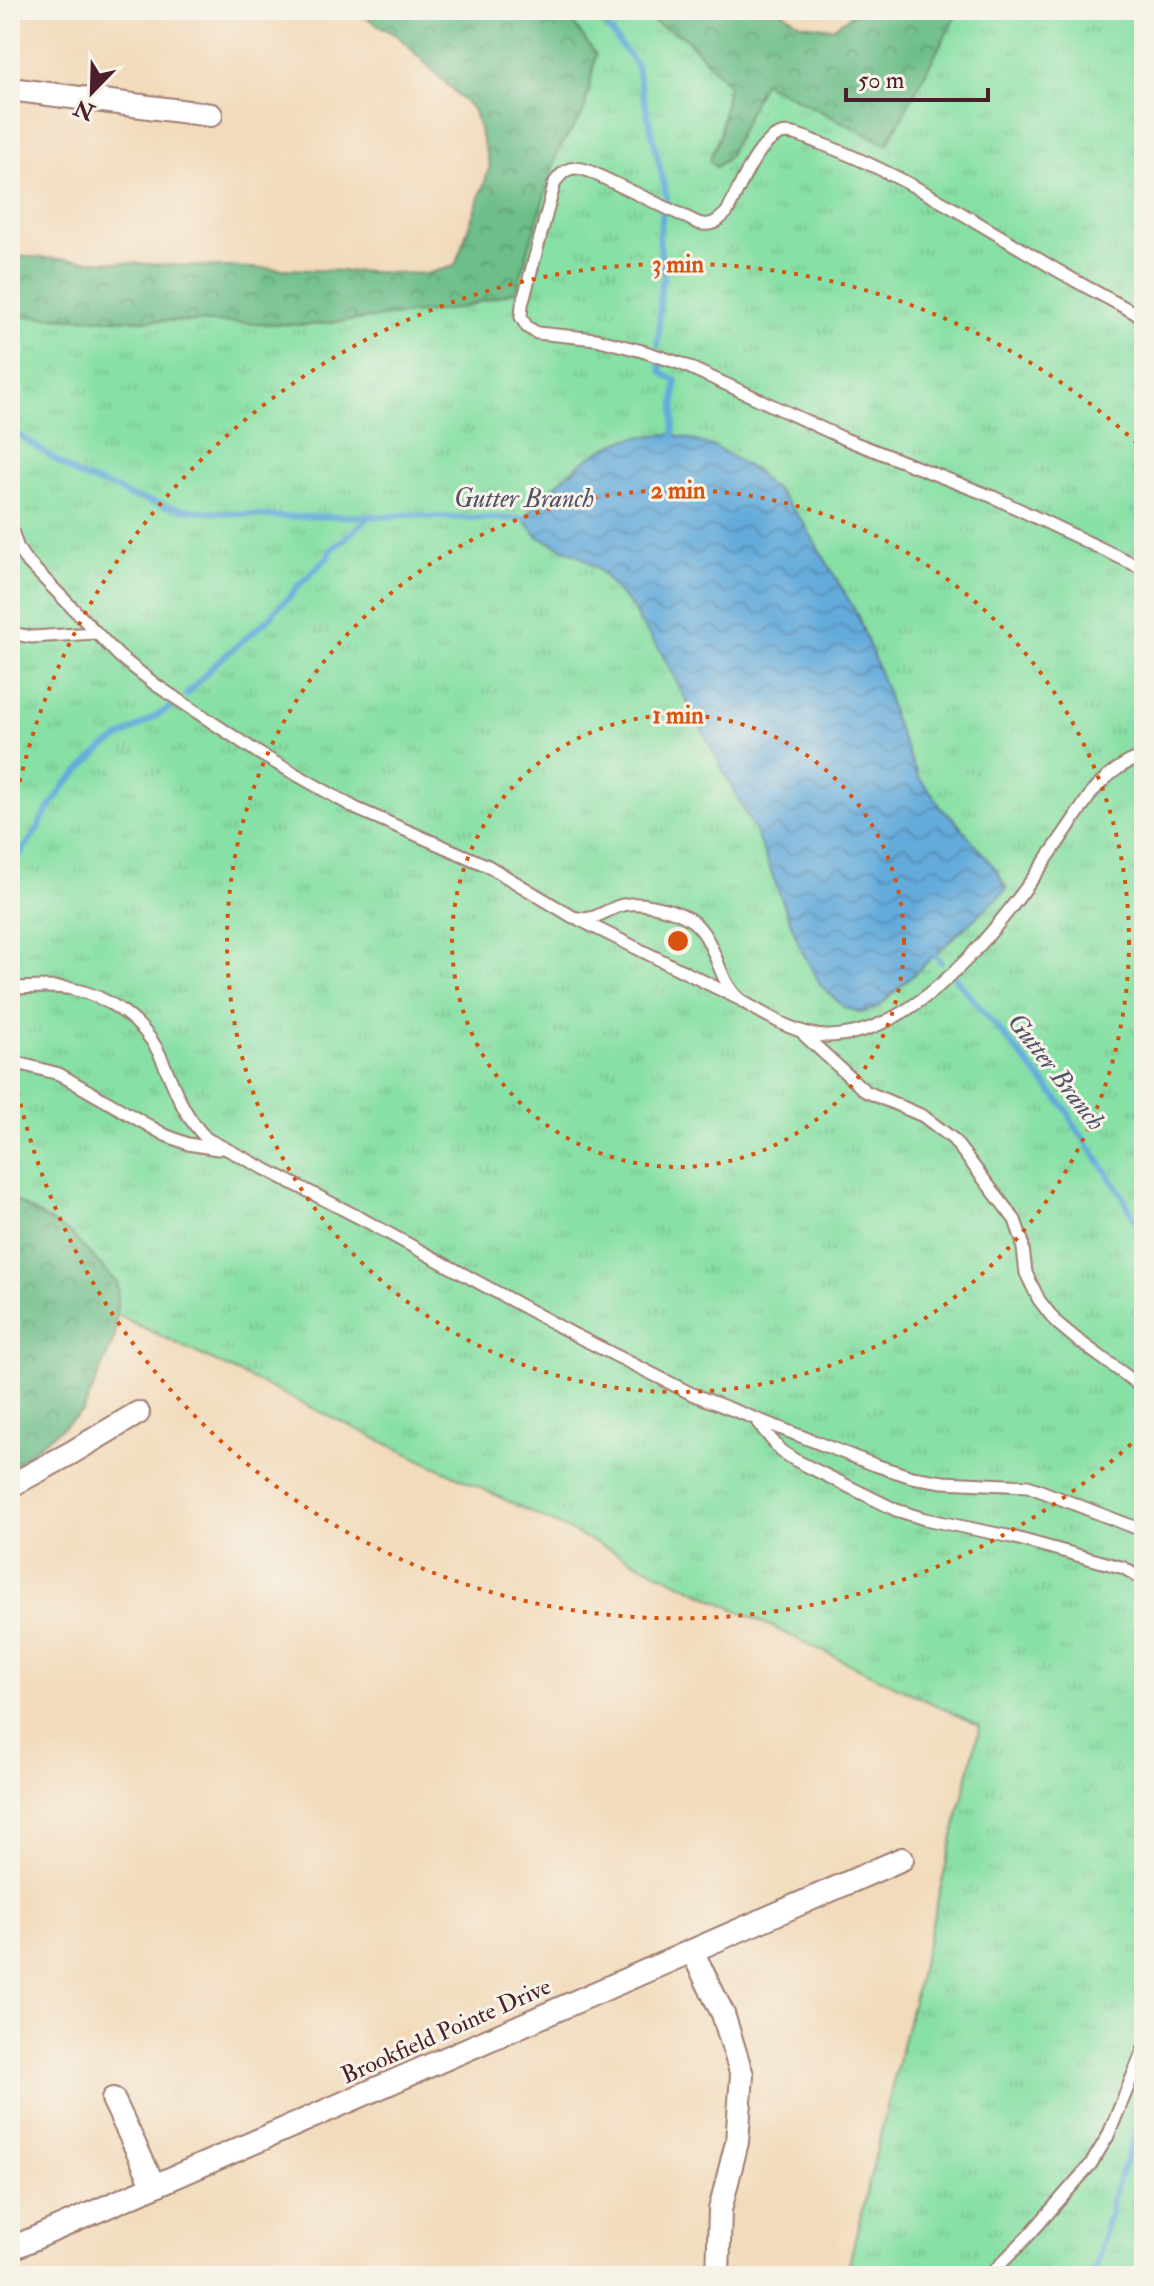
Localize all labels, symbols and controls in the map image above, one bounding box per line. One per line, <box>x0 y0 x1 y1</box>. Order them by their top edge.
north arrow <box>52 52 132 132</box>
scale bar <box>846 52 988 102</box>
text: 50 m <box>858 65 905 96</box>
text: N <box>70 93 100 127</box>
text: 3 min <box>652 249 704 280</box>
text: 2 min <box>651 475 706 506</box>
water label: Gutter Branch <box>454 483 594 515</box>
text: 1 min <box>653 700 704 731</box>
centre of rings <box>664 927 692 955</box>
water label: Gutter Branch <box>1000 1007 1112 1137</box>
street label: Brookfield Pointe Drive <box>336 1971 556 2091</box>

